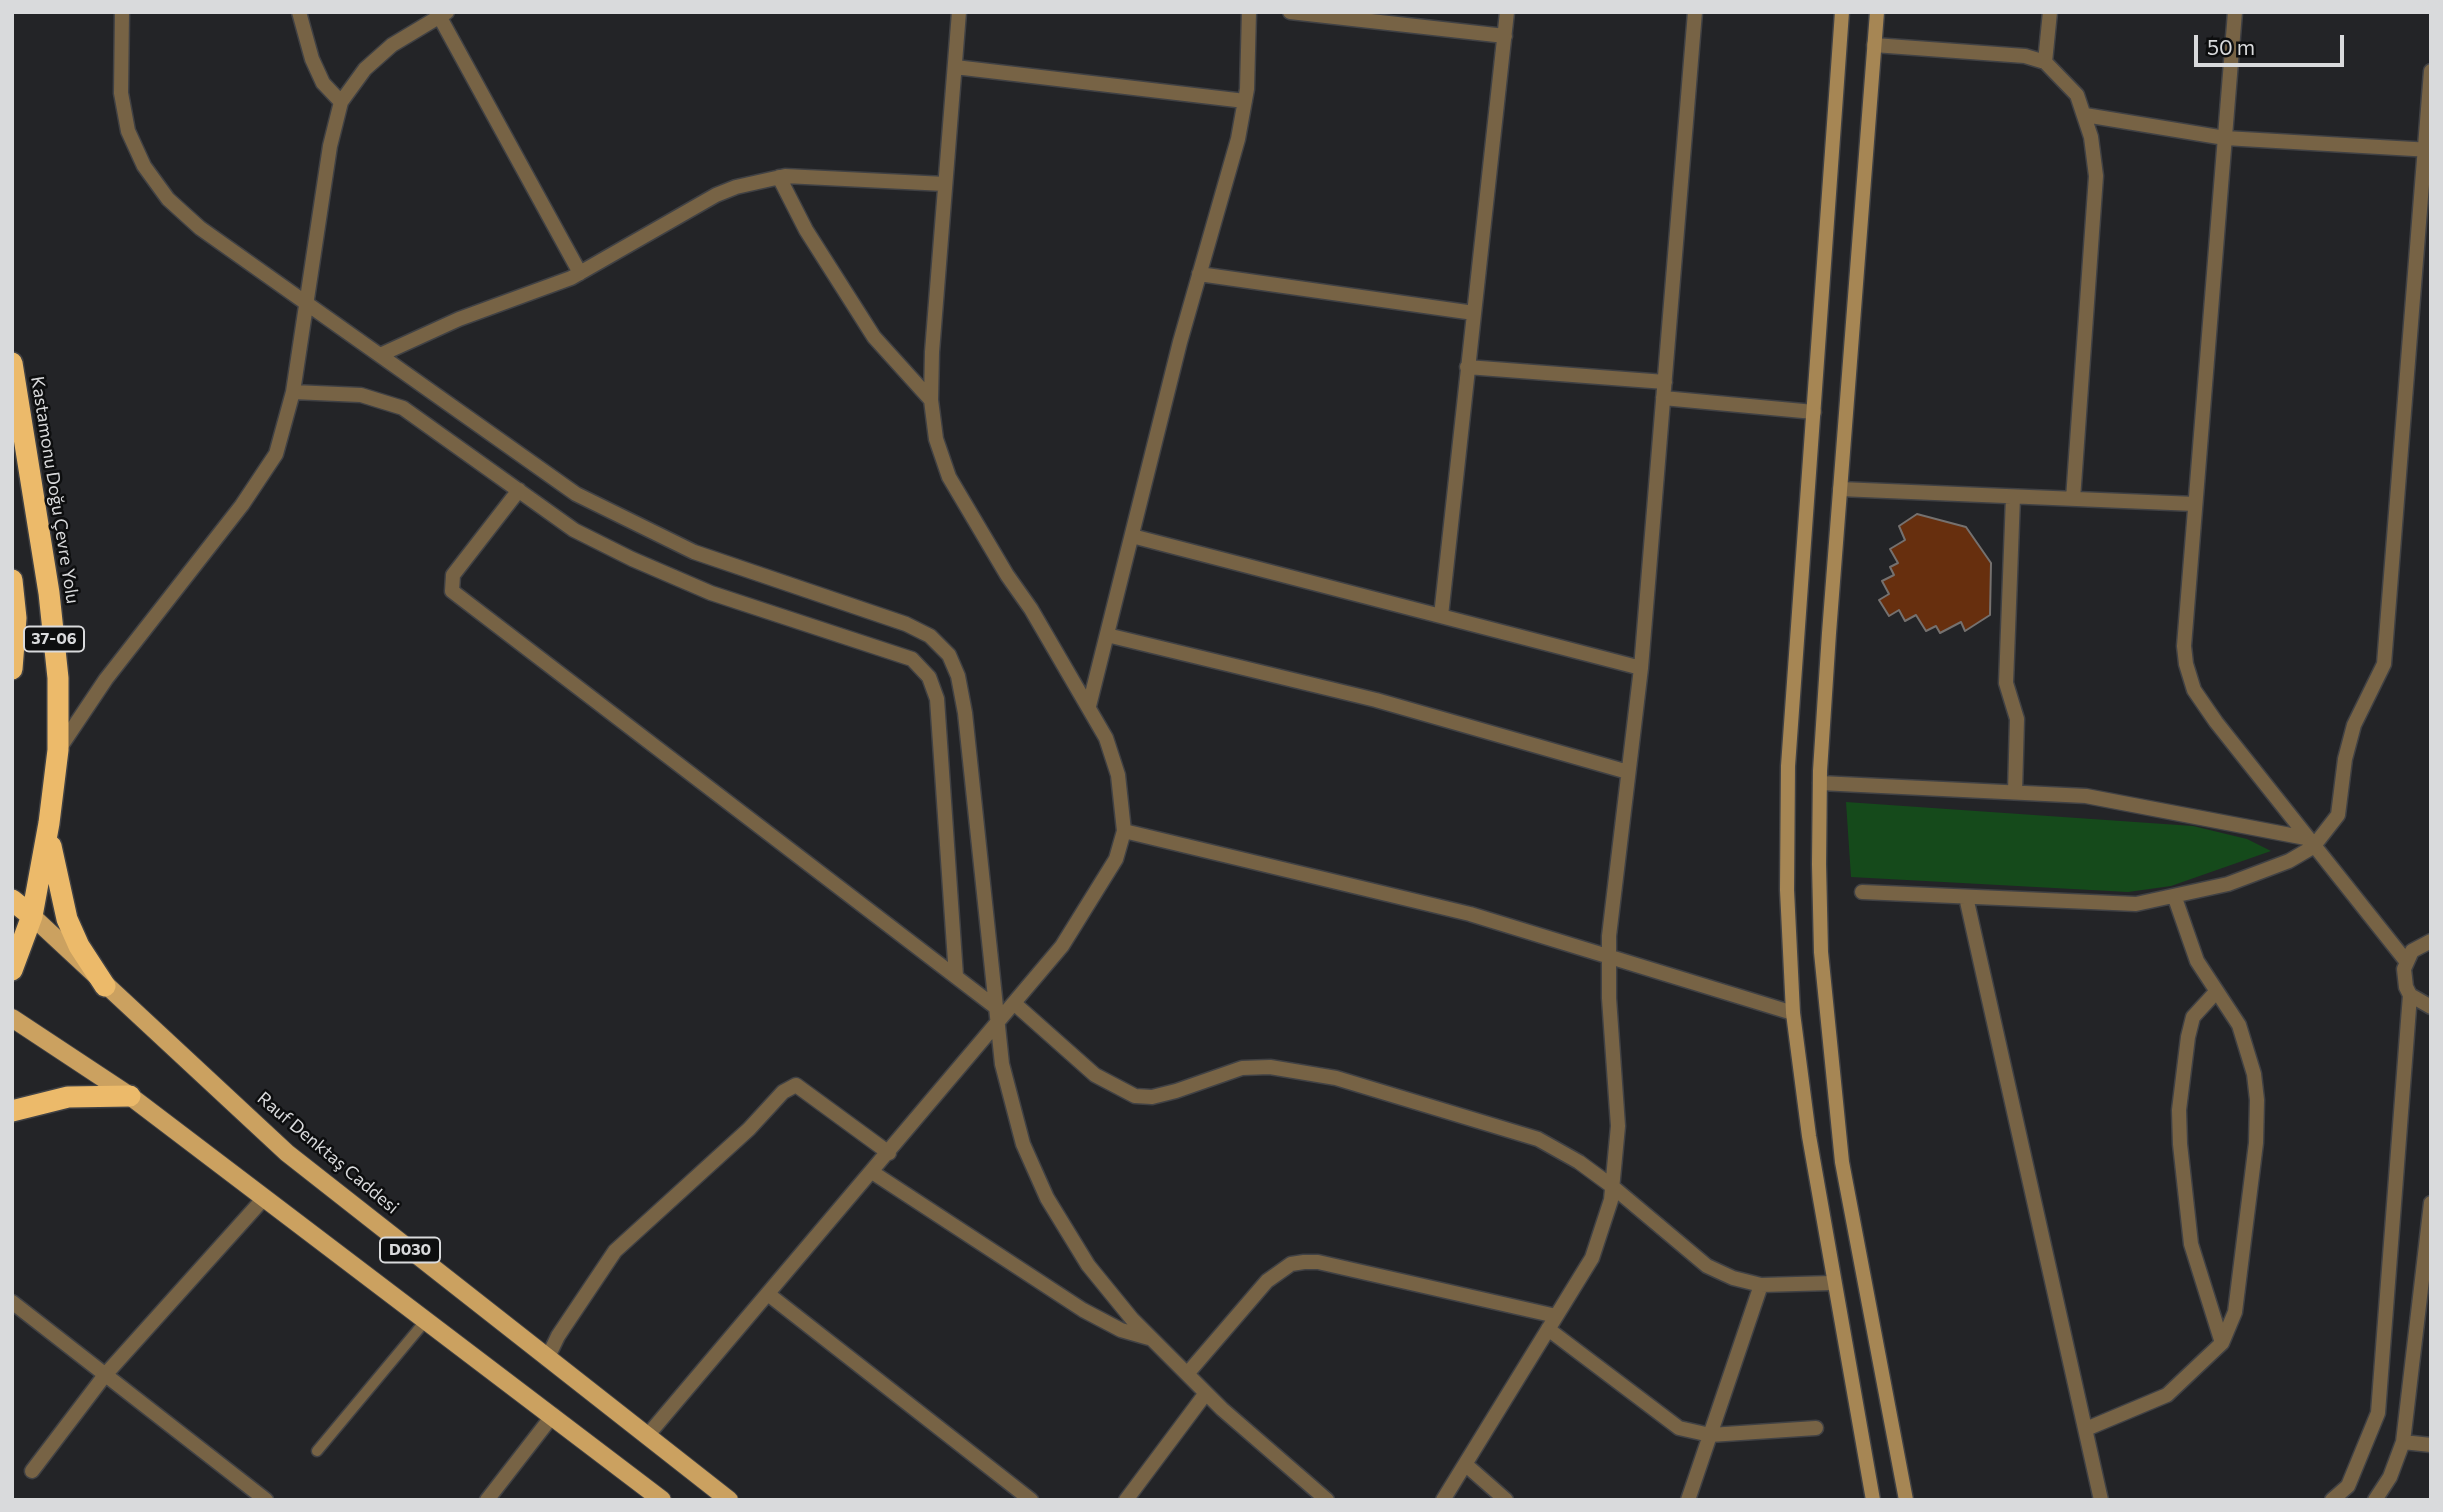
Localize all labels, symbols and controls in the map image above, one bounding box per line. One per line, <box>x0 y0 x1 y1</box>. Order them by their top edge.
scale bar <box>2198 21 2348 65</box>
text: 50 m <box>2207 34 2255 59</box>
street label: Kastamonu Doğu Çevre Yolu <box>26 375 84 605</box>
road number: 37-06 <box>24 626 84 652</box>
street label: Rauf Denktaş Caddesi <box>253 1087 403 1219</box>
road number: D030 <box>380 1238 440 1262</box>

